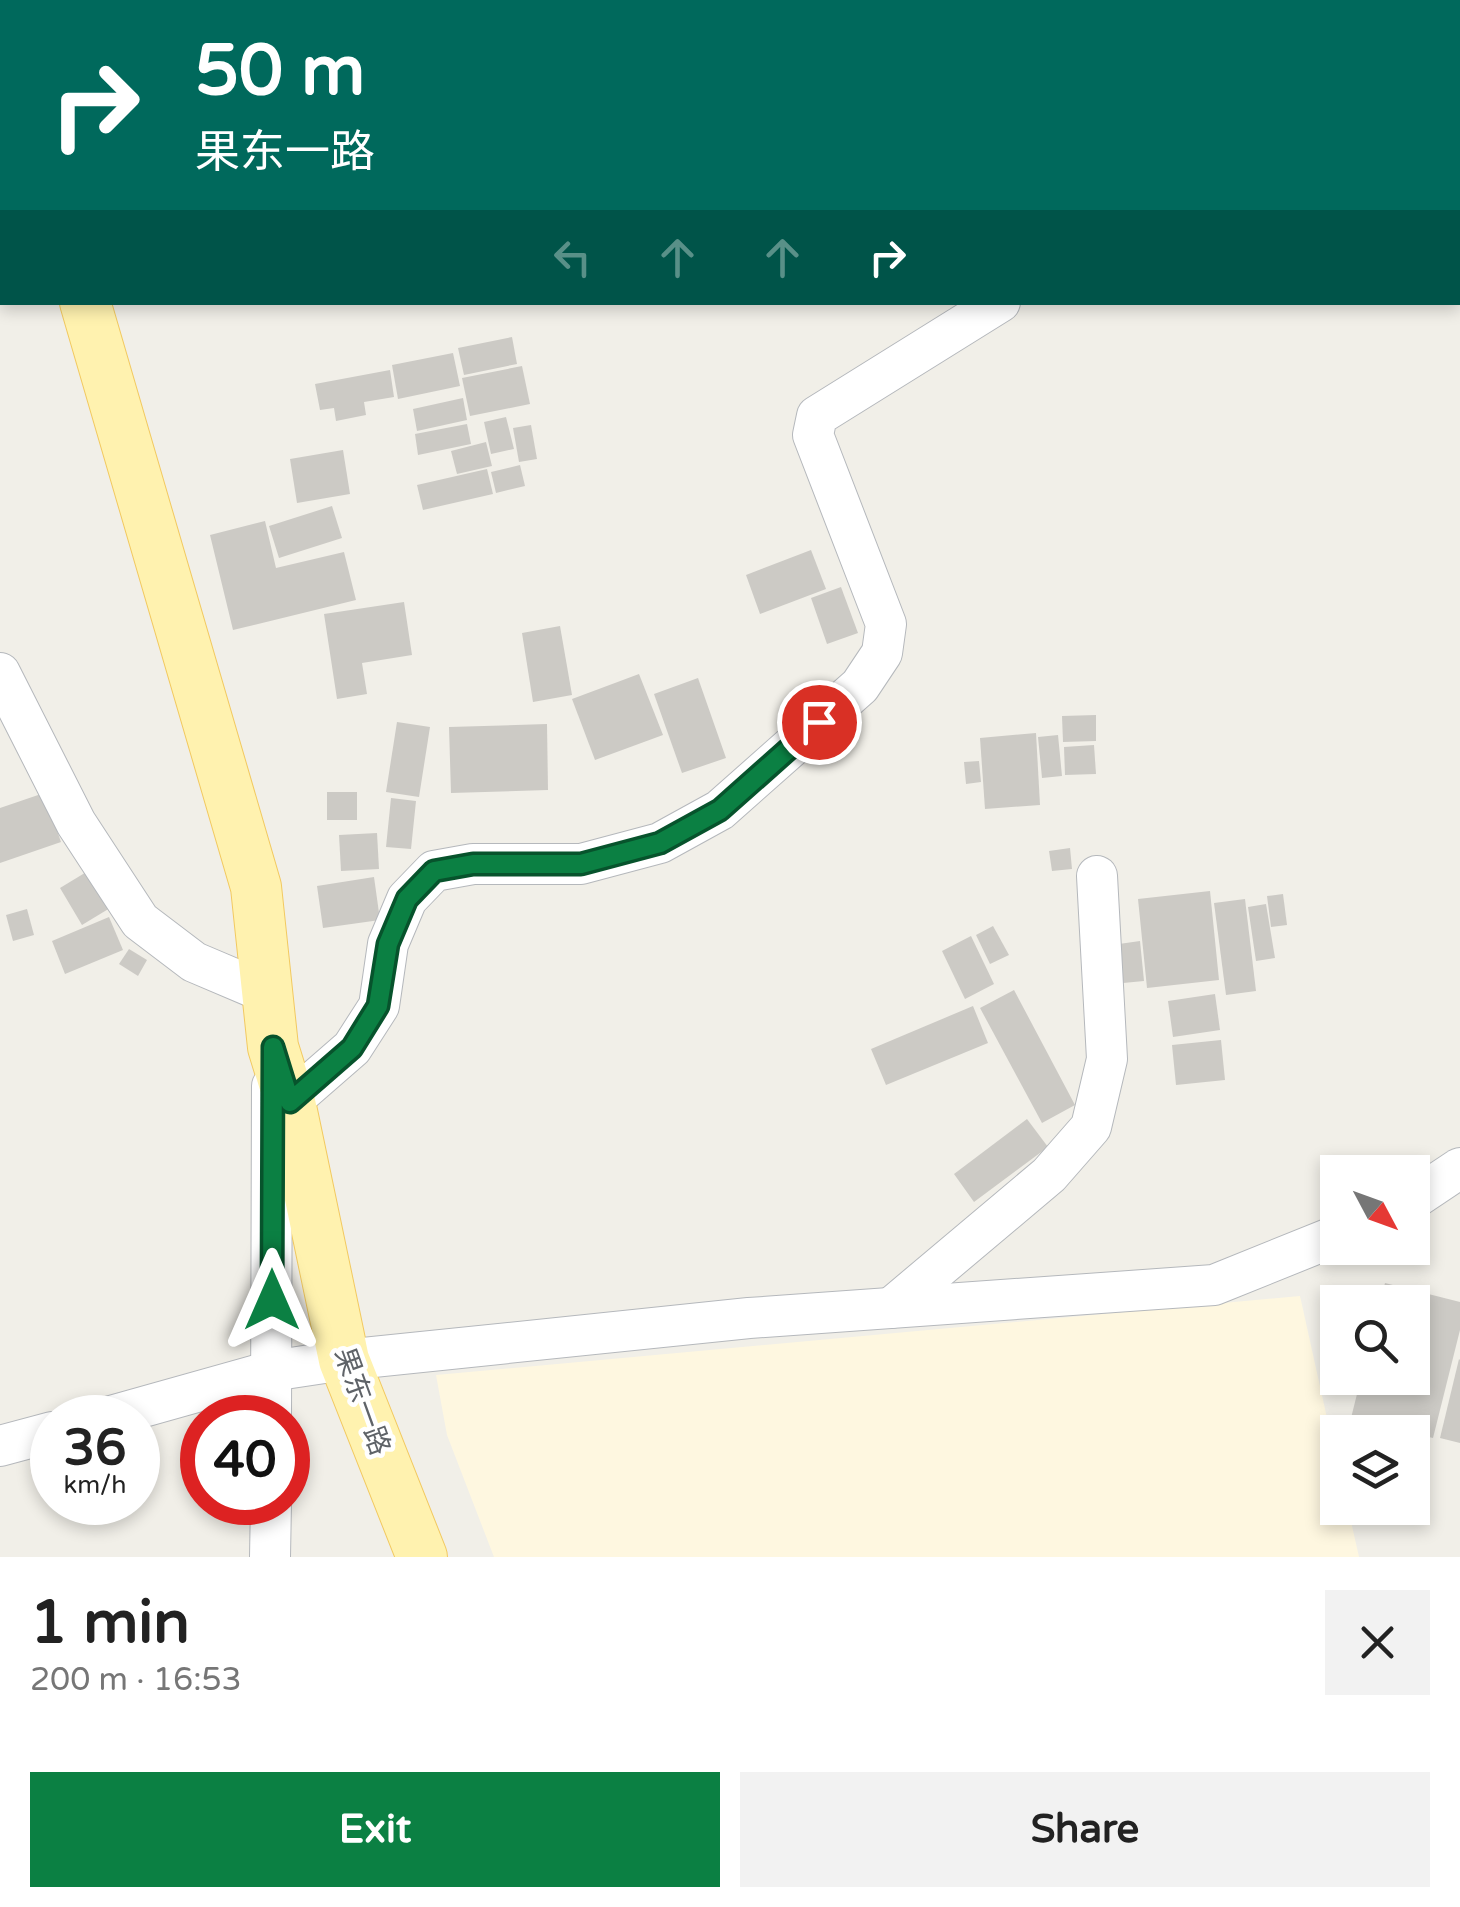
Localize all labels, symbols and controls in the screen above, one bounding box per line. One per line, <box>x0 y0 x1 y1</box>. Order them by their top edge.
text: 50 m <box>195 30 365 114</box>
icon: right <box>30 40 160 170</box>
text: 果东一路 <box>195 126 375 180</box>
icon: left <box>545 230 600 285</box>
icon: ahead <box>650 230 705 285</box>
icon: ahead <box>755 230 810 285</box>
icon: right <box>860 230 915 285</box>
pin <box>777 680 862 765</box>
icon: arrive <box>792 695 847 750</box>
north arrow <box>1320 1155 1430 1265</box>
map controls <box>1320 1155 1430 1525</box>
position arrow <box>220 1248 324 1352</box>
button: search <box>1320 1285 1430 1395</box>
street label: 果东一路 <box>327 1343 397 1460</box>
speed limit sign: 40 <box>180 1395 310 1525</box>
button: layers <box>1320 1415 1430 1525</box>
text: 36 <box>64 1418 126 1478</box>
text: km/h <box>64 1470 126 1500</box>
text: 1 min <box>30 1587 190 1659</box>
button: close <box>1325 1590 1430 1695</box>
text: 200 m · 16:53 <box>30 1661 242 1699</box>
button: Exit <box>30 1772 720 1887</box>
button: Share <box>740 1772 1430 1887</box>

